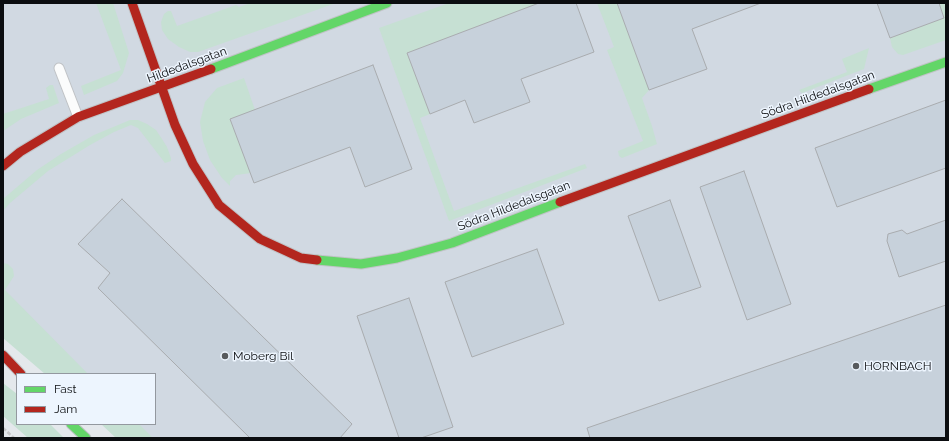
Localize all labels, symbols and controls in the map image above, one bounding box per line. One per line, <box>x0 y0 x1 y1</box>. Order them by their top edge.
street label: Hildedalsgatan <box>145 44 229 86</box>
street label: Södra Hildedalsgatan <box>759 68 877 122</box>
street label: Södra Hildedalsgatan <box>456 178 572 234</box>
place label: Moberg Bil <box>233 349 293 363</box>
marker: Moberg Bil <box>220 351 230 361</box>
place label: HORNBACH <box>864 359 932 373</box>
marker: HORNBACH <box>851 361 861 371</box>
legend <box>16 373 156 425</box>
text: Fast <box>54 382 77 396</box>
text: Jam <box>54 402 77 416</box>

